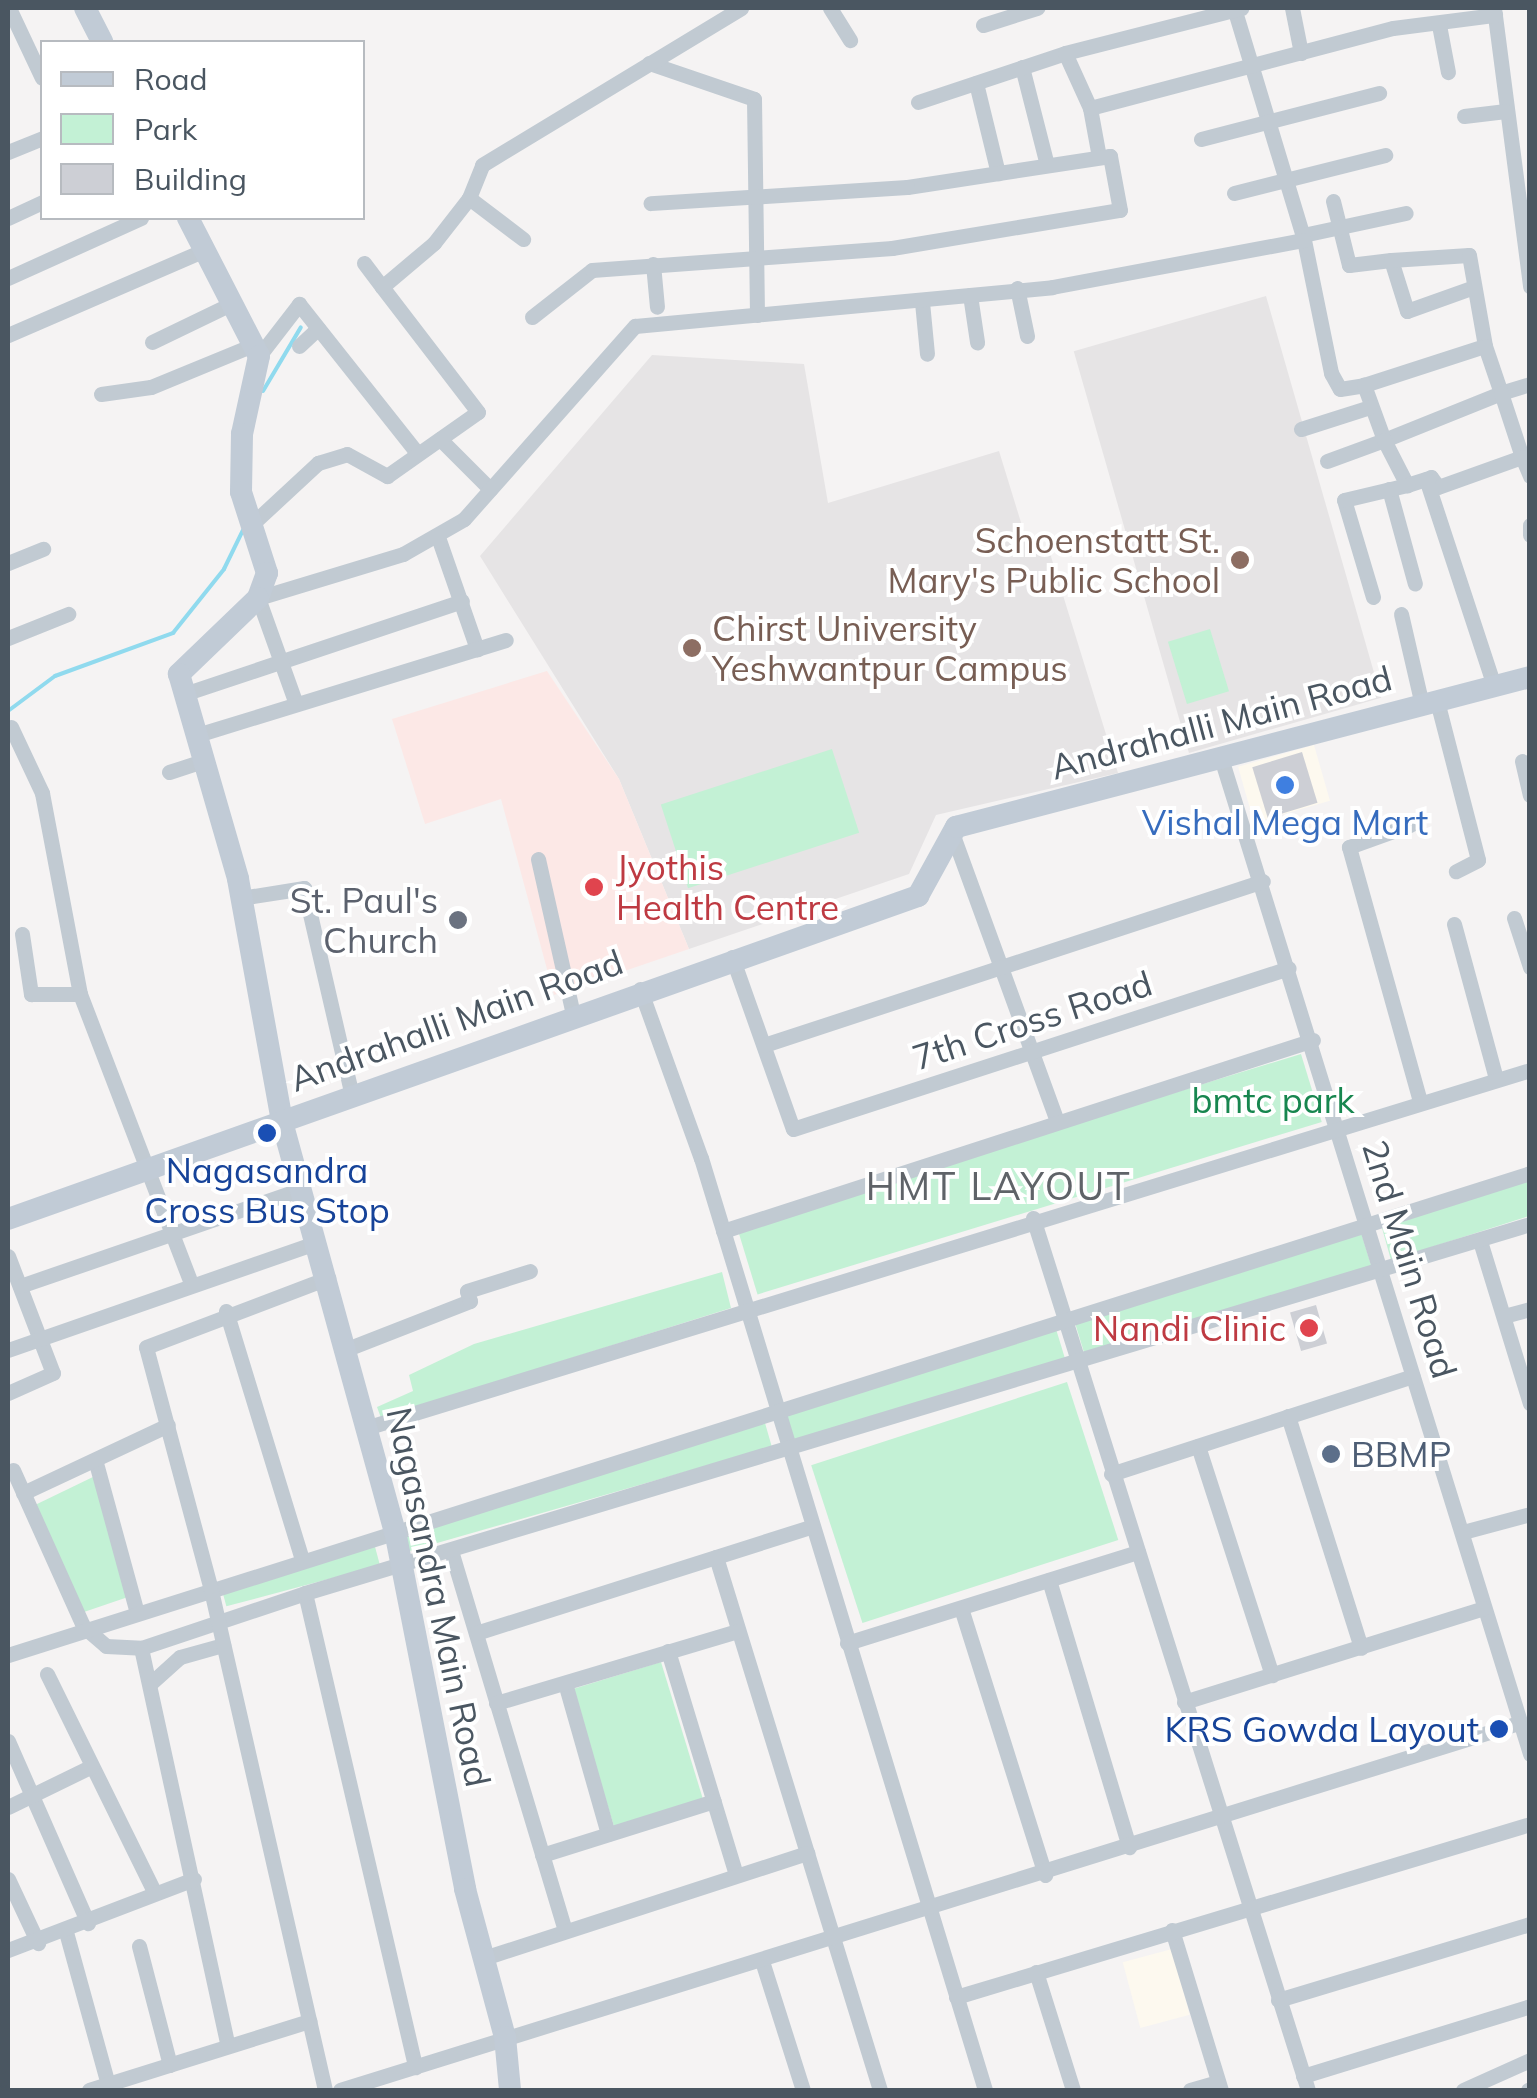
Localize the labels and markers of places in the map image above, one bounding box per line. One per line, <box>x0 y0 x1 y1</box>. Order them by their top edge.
place label: Schoenstatt St. Mary's Public School <box>888 519 1220 601</box>
marker: Schoenstatt St. Mary's Public School <box>1229 549 1251 571</box>
place label: Chirst University Yeshwantpur Campus <box>712 607 1068 689</box>
marker: Chirst University Yeshwantpur Campus <box>681 637 703 659</box>
marker: Vishal Mega Mart <box>1274 774 1296 796</box>
place label: Vishal Mega Mart <box>1142 801 1428 843</box>
place label: Jyothis Health Centre <box>616 846 839 928</box>
marker: Jyothis Health Centre <box>581 874 607 900</box>
place label: St. Paul's Church <box>290 879 438 961</box>
marker: St. Paul's Church <box>447 909 469 931</box>
marker: Nagasandra Cross Bus Stop <box>256 1122 278 1144</box>
place label: Nagasandra Cross Bus Stop <box>144 1149 390 1231</box>
place label: Nandi Clinic <box>1093 1307 1286 1349</box>
marker: Nandi Clinic <box>1296 1315 1322 1341</box>
place label: BBMP <box>1351 1433 1451 1475</box>
marker: BBMP <box>1320 1443 1342 1465</box>
place label: KRS Gowda Layout <box>1164 1708 1479 1750</box>
marker: KRS Gowda Layout <box>1488 1718 1510 1740</box>

